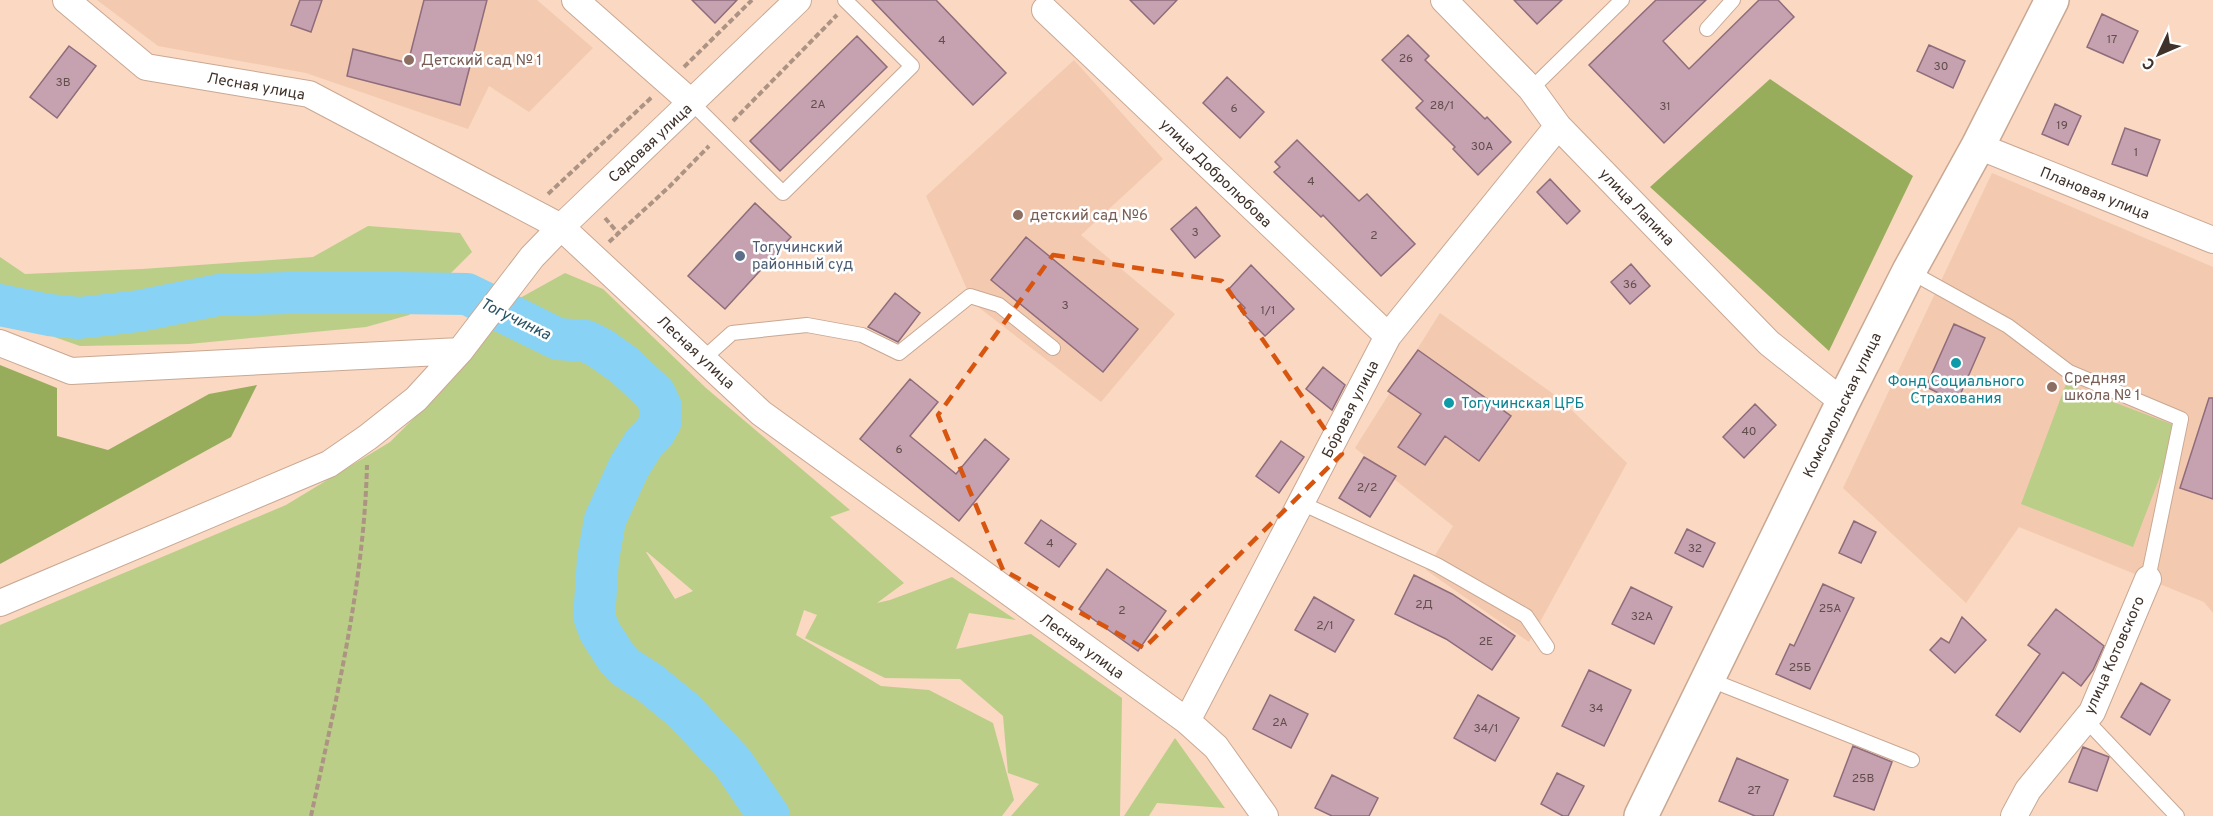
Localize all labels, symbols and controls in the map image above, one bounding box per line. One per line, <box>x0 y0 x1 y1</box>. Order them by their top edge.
north arrow <box>2129 24 2189 84</box>
house number: 17 <box>2107 32 2117 48</box>
house number: 4 <box>938 33 946 49</box>
house number: 26 <box>1399 51 1413 67</box>
place label: Детский сад № 1 <box>421 52 542 71</box>
text: С <box>2139 52 2160 74</box>
marker: Детский сад № 1 <box>402 53 416 67</box>
house number: 30 <box>1934 59 1948 75</box>
street label: Лесная улица <box>205 69 306 105</box>
house number: 3В <box>55 75 71 91</box>
house number: 2А <box>810 97 826 113</box>
house number: 28/1 <box>1430 98 1454 114</box>
house number: 31 <box>1659 99 1671 115</box>
street label: Садовая улица <box>605 100 697 188</box>
house number: 6 <box>1230 101 1238 117</box>
street label: улица Добролюбова <box>1155 116 1275 233</box>
house number: 19 <box>2056 118 2068 134</box>
house number: 30А <box>1471 139 1493 155</box>
house number: 1 <box>2134 145 2138 161</box>
street label: Плановая улица <box>2037 164 2152 225</box>
street label: улица Лапина <box>1594 165 1678 251</box>
house number: 4 <box>1307 174 1315 190</box>
place label: детский сад №6 <box>1030 207 1148 226</box>
marker: детский сад №6 <box>1011 208 1025 222</box>
house number: 3 <box>1191 225 1199 241</box>
house number: 2 <box>1370 228 1378 244</box>
place label: Тогучинский районный суд <box>752 239 853 275</box>
marker: Тогучинский районный суд <box>733 249 747 263</box>
house number: 36 <box>1623 277 1637 293</box>
water label: Тогучинка <box>477 294 554 346</box>
house number: 3 <box>1061 298 1069 314</box>
house number: 1/1 <box>1261 303 1275 319</box>
street label: Лесная улица <box>652 312 738 394</box>
street label: Комсомольская улица <box>1800 330 1887 481</box>
marker: Фонд Социального Страхования <box>1949 356 1963 370</box>
street label: Боровая улица <box>1319 358 1384 462</box>
place label: Средняя школа № 1 <box>2064 370 2140 406</box>
place label: Фонд Социального Страхования <box>1888 373 2024 409</box>
marker: Средняя школа № 1 <box>2045 380 2059 394</box>
place label: Тогучинская ЦРБ <box>1461 395 1584 414</box>
marker: Тогучинская ЦРБ <box>1442 396 1456 410</box>
house number: 40 <box>1741 424 1757 440</box>
house number: 6 <box>895 442 903 458</box>
house number: 2/2 <box>1357 480 1377 496</box>
house number: 4 <box>1046 536 1054 552</box>
house number: 32 <box>1688 541 1702 557</box>
street label: улица Котовского <box>2081 593 2150 718</box>
house number: 2Д <box>1415 597 1433 613</box>
house number: 25А <box>1819 601 1841 617</box>
house number: 2 <box>1118 603 1126 619</box>
house number: 32А <box>1631 609 1653 625</box>
street label: Лесная улица <box>1035 610 1127 684</box>
house number: 2/1 <box>1316 618 1334 634</box>
house number: 2Е <box>1479 634 1493 650</box>
house number: 25Б <box>1789 660 1811 676</box>
house number: 34 <box>1589 701 1603 717</box>
house number: 2А <box>1272 715 1288 731</box>
house number: 34/1 <box>1473 721 1499 737</box>
house number: 25В <box>1852 771 1874 787</box>
house number: 27 <box>1747 783 1761 799</box>

